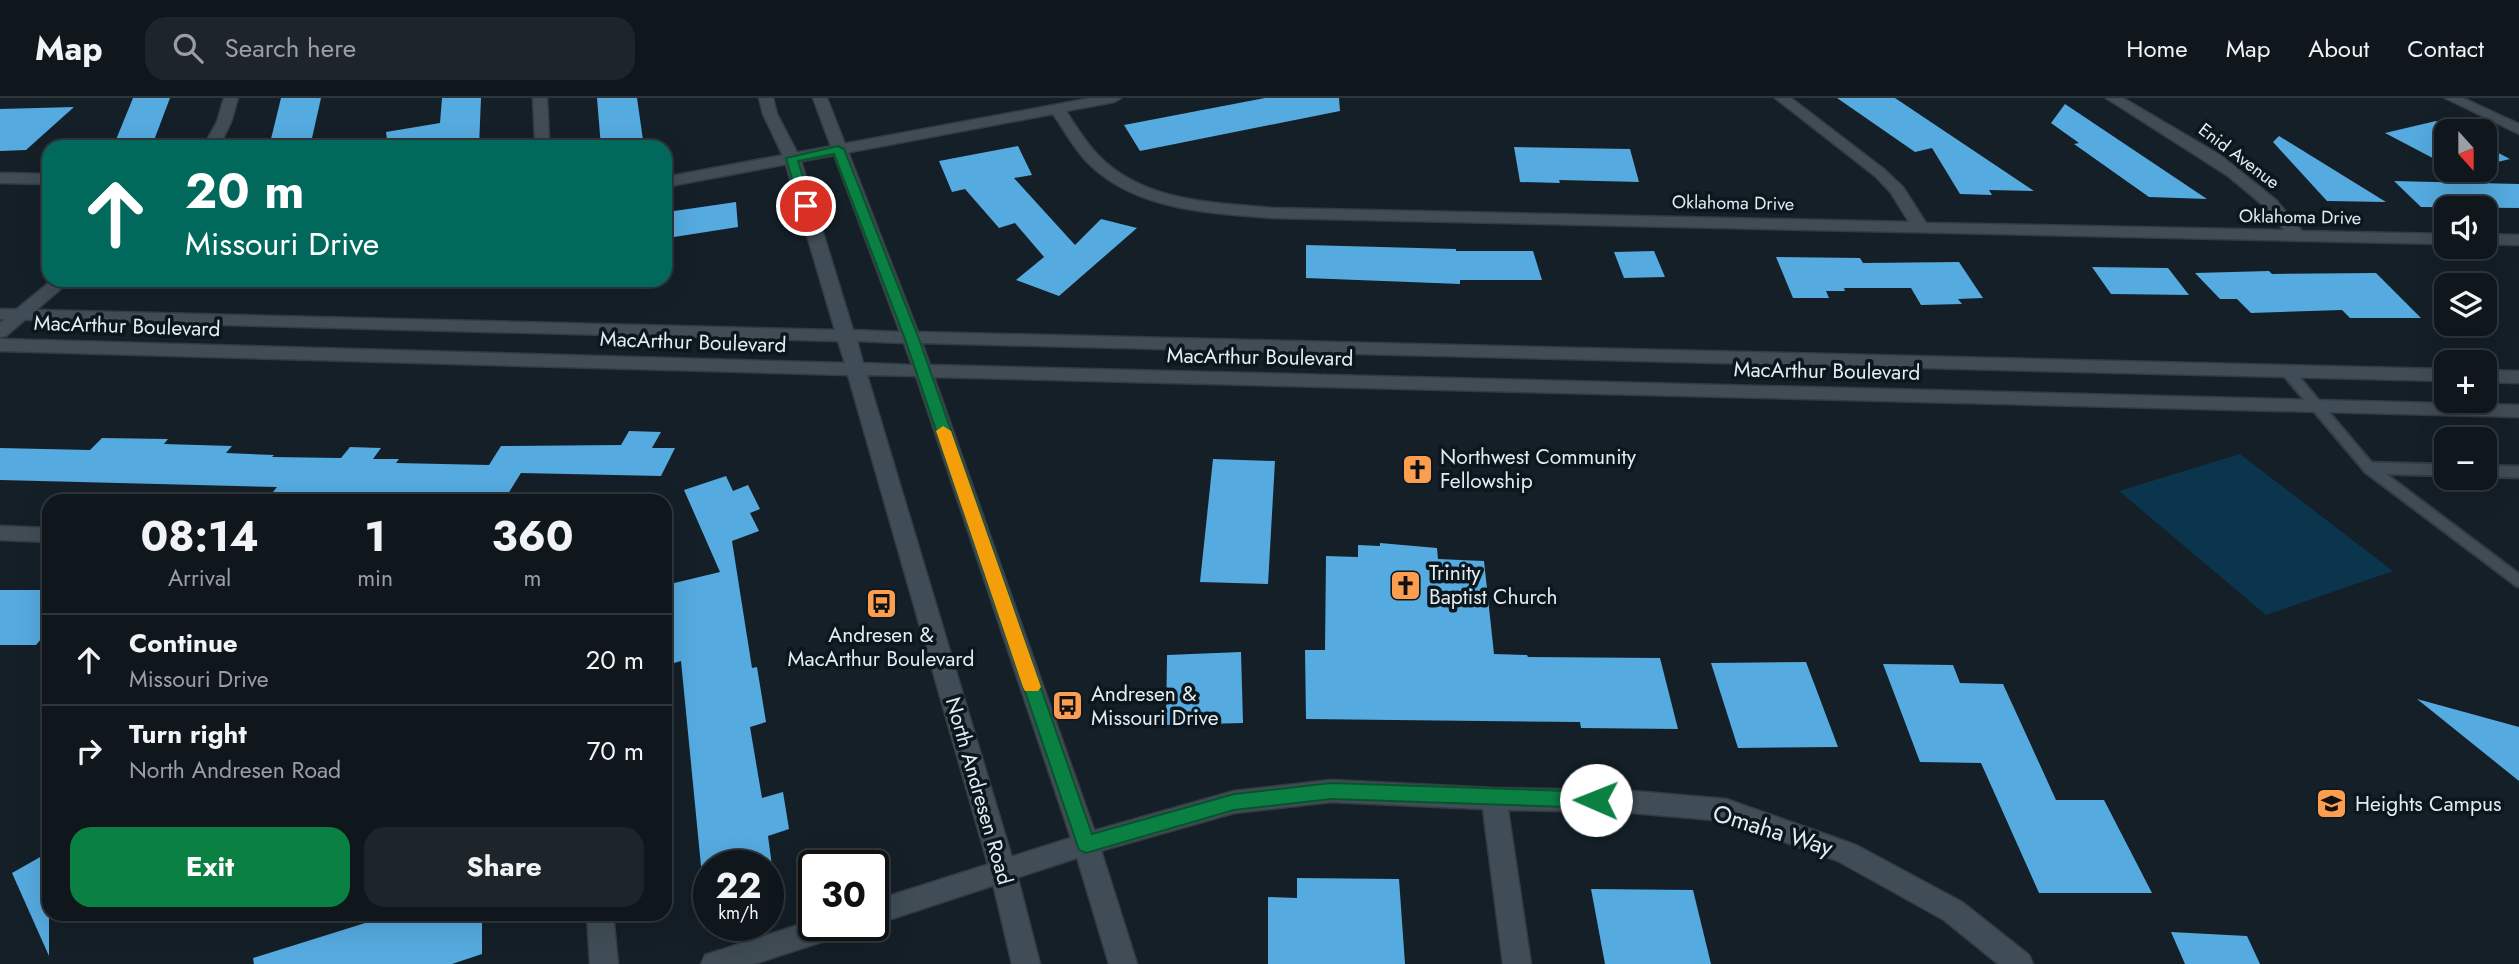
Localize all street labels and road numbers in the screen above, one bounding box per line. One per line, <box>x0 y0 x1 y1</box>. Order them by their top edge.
street label: Enid Avenue <box>2193 117 2285 195</box>
street label: Oklahoma Drive <box>1672 189 1794 217</box>
street label: Oklahoma Drive <box>2239 203 2361 231</box>
street label: MacArthur Boulevard <box>33 308 221 344</box>
street label: MacArthur Boulevard <box>599 324 787 360</box>
street label: MacArthur Boulevard <box>1166 340 1354 374</box>
street label: MacArthur Boulevard <box>1733 354 1921 388</box>
street label: North Andresen Road <box>938 694 1020 888</box>
street label: Omaha Way <box>1709 795 1838 865</box>

